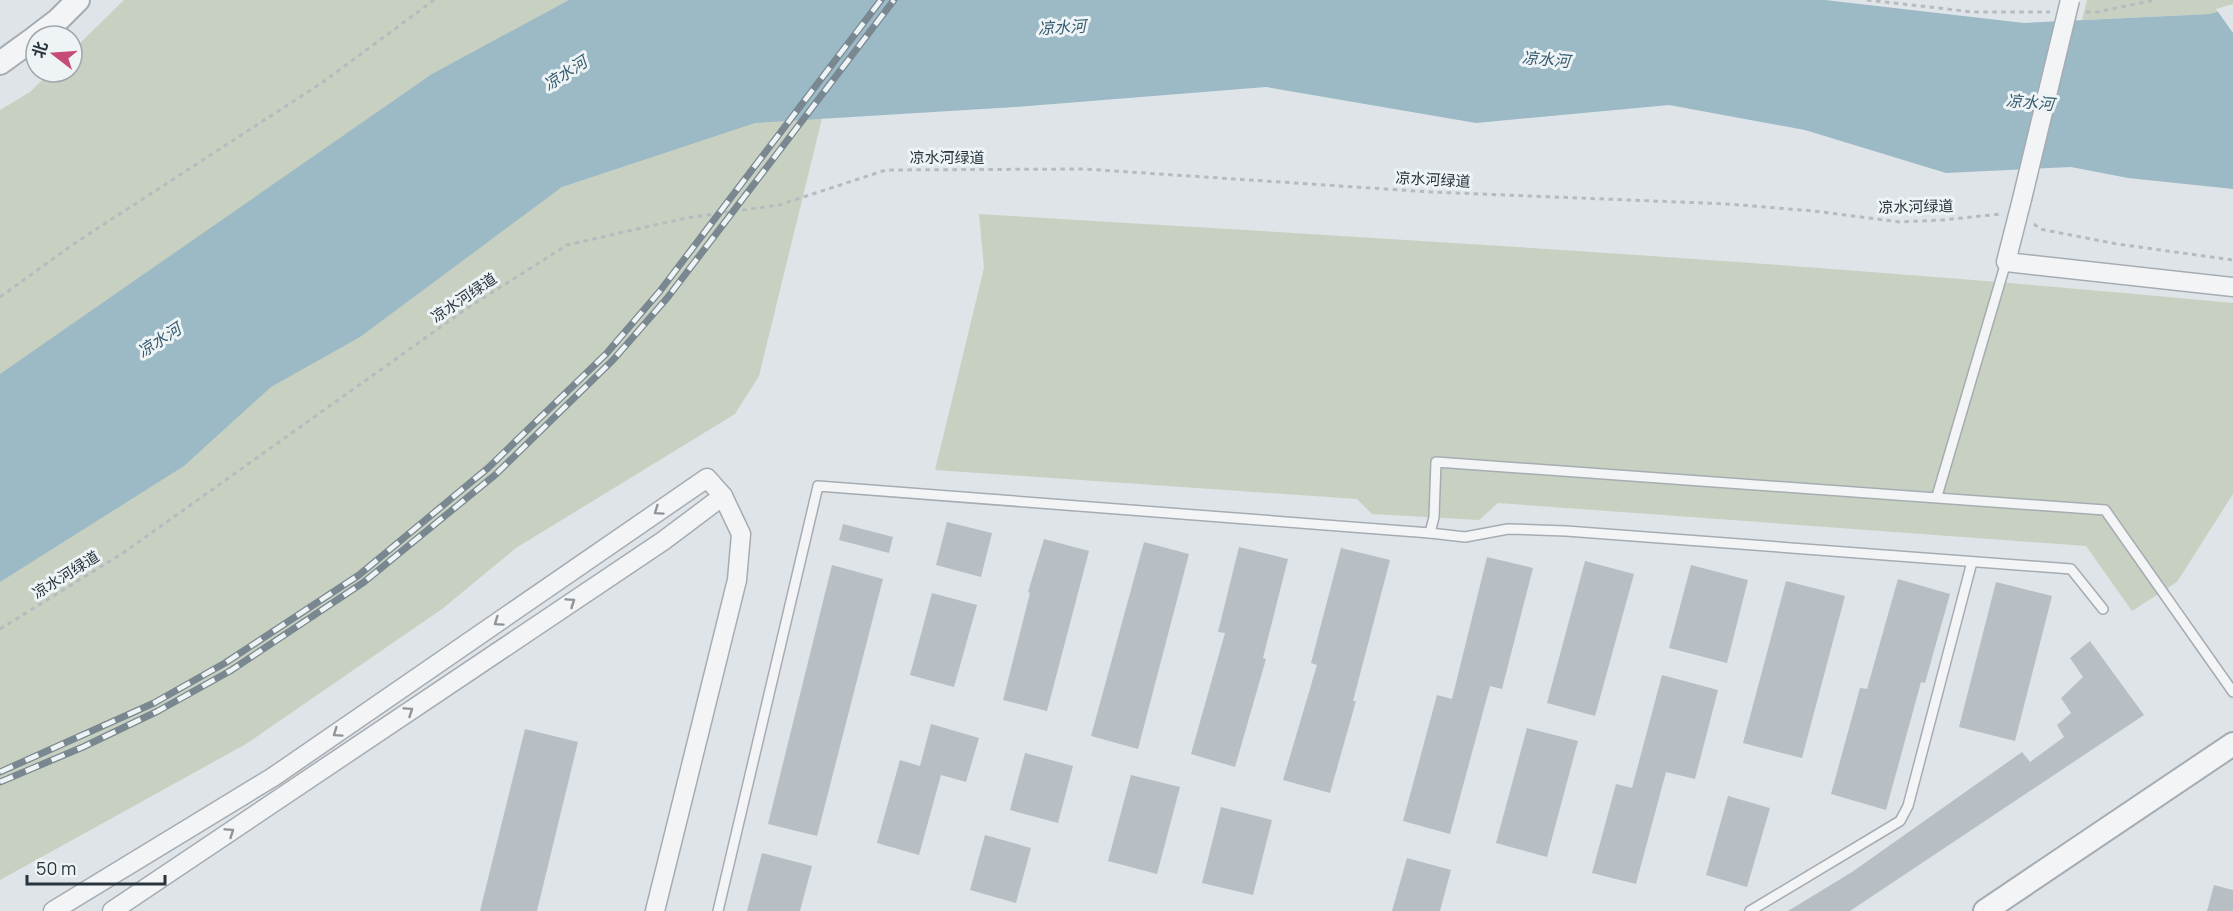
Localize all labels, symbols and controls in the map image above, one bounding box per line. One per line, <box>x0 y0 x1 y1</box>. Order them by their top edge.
water label: 凉水河 <box>1037 15 1090 39</box>
north arrow <box>24 24 84 84</box>
text: 北 <box>27 39 53 60</box>
water label: 凉水河 <box>1521 46 1574 72</box>
water label: 凉水河 <box>539 49 594 95</box>
water label: 凉水河 <box>2005 89 2058 115</box>
street label: 凉水河绿道 <box>909 147 985 168</box>
street label: 凉水河绿道 <box>1395 167 1471 192</box>
street label: 凉水河绿道 <box>1878 195 1954 218</box>
street label: 凉水河绿道 <box>427 268 501 327</box>
water label: 凉水河 <box>133 316 188 362</box>
one-way arrow <box>654 504 665 515</box>
street label: 凉水河绿道 <box>28 546 103 603</box>
one-way arrow <box>565 598 576 609</box>
one-way arrow <box>494 615 505 626</box>
one-way arrow <box>403 707 414 718</box>
one-way arrow <box>333 725 344 736</box>
one-way arrow <box>224 827 234 839</box>
scale bar <box>27 848 165 886</box>
text: 50 m <box>36 856 76 880</box>

